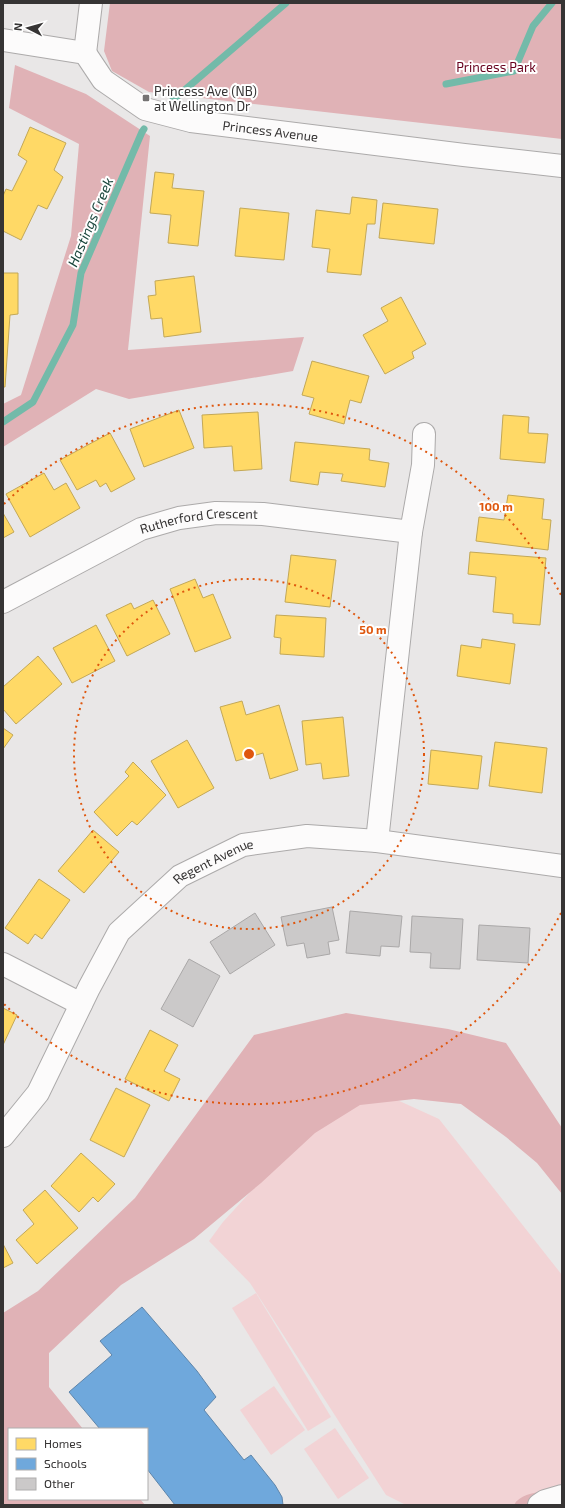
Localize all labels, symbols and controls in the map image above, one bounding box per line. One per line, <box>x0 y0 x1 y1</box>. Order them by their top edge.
north arrow <box>8 8 48 48</box>
text: N <box>11 22 24 32</box>
park label: Princess Park <box>456 59 536 75</box>
place label: Princess Ave (NB) at Wellington Dr <box>154 83 257 114</box>
marker: Princess Ave (NB) at Wellington Dr <box>141 93 151 103</box>
street label: Princess Avenue <box>222 117 319 145</box>
water label: Hastings Creek <box>64 175 116 269</box>
text: 100 m <box>479 499 513 513</box>
street label: Rutherford Crescent <box>138 505 258 537</box>
text: 50 m <box>359 622 387 636</box>
centre of rings <box>242 747 256 761</box>
street label: Regent Avenue <box>169 836 254 887</box>
legend <box>8 1428 148 1500</box>
text: Homes <box>44 1436 82 1450</box>
text: Schools <box>44 1456 87 1470</box>
text: Other <box>44 1476 75 1490</box>

